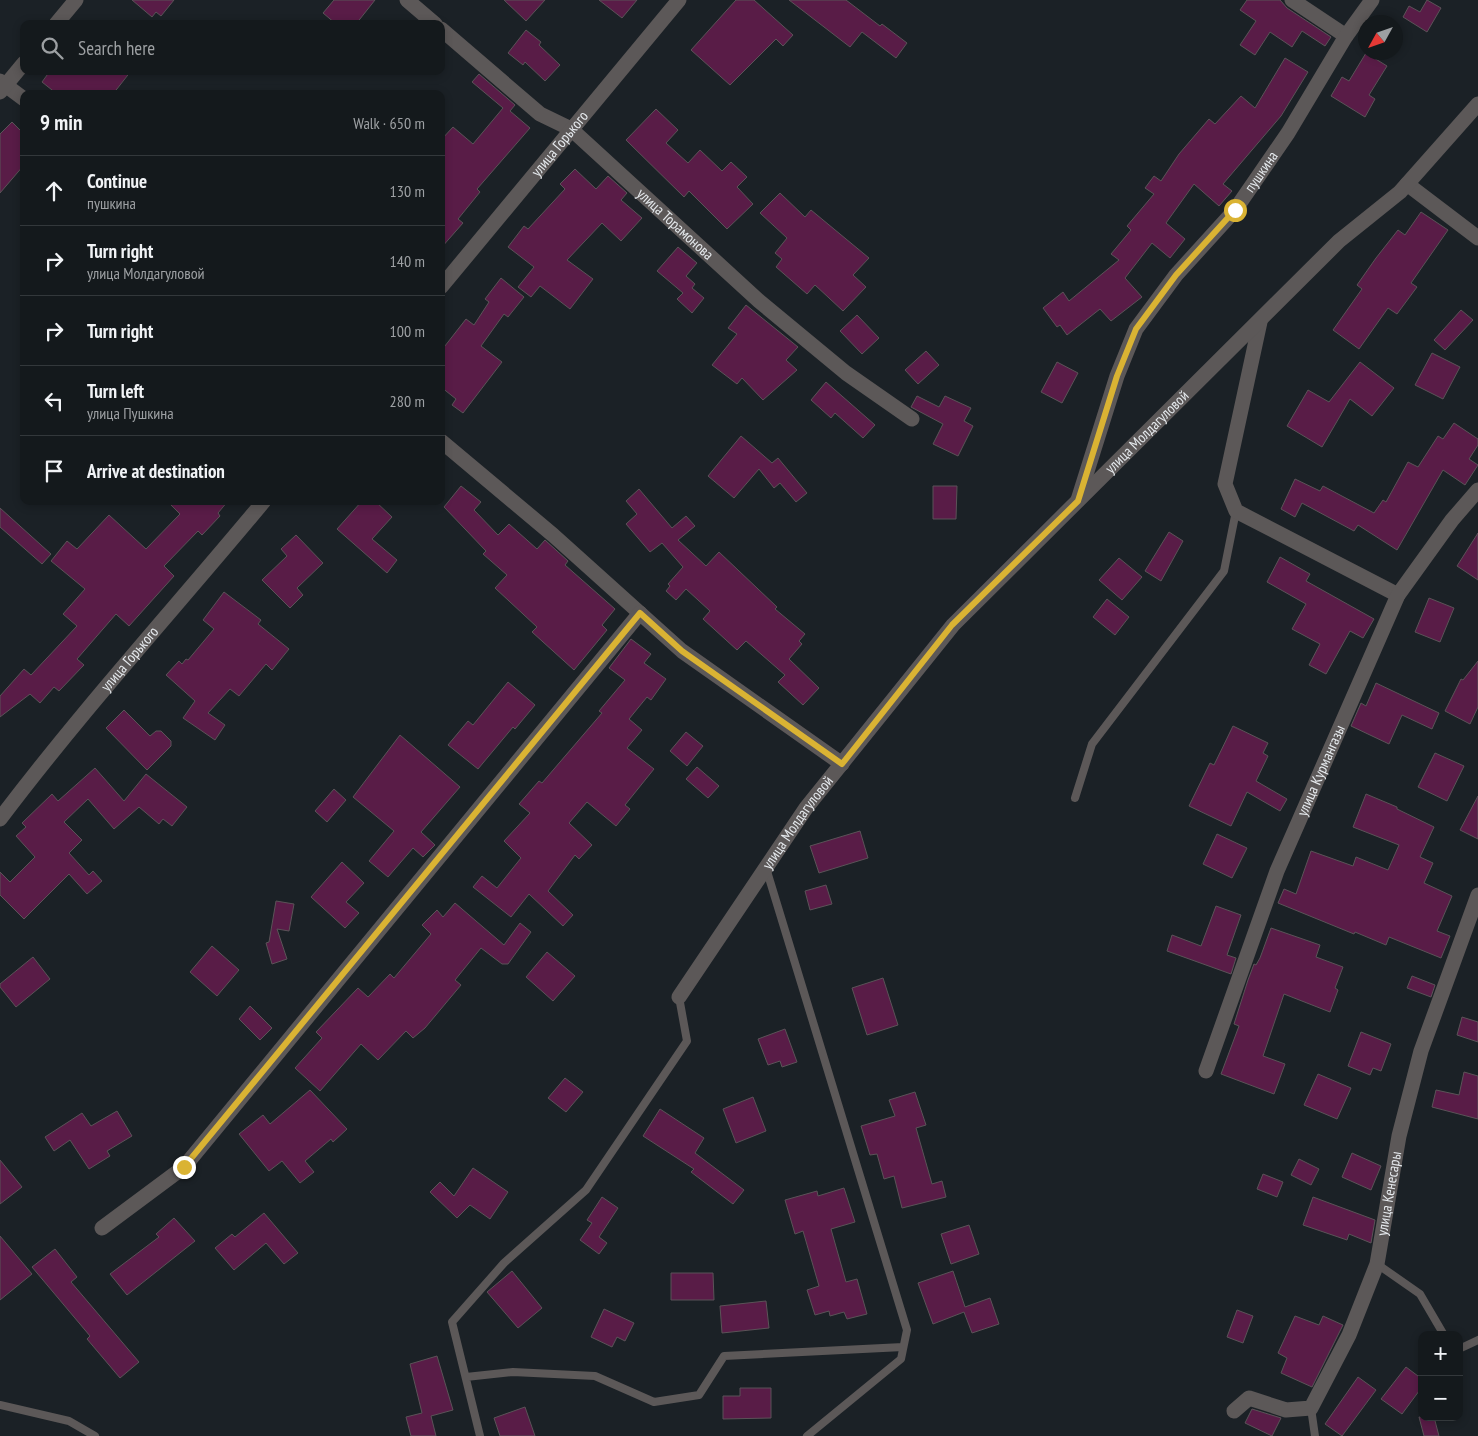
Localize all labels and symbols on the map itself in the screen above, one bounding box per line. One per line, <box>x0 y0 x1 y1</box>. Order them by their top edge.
north arrow <box>1358 15 1403 60</box>
street label: улица Горького <box>527 107 592 180</box>
street label: пушкина <box>1240 147 1282 196</box>
street label: улица Торамонова <box>633 184 718 264</box>
route start <box>1224 199 1247 222</box>
street label: улица Молдагуловой <box>1101 386 1192 477</box>
street label: улица Горького <box>96 622 162 695</box>
street label: улица Курмангазы <box>1292 722 1349 819</box>
street label: улица Молдагуловой <box>758 772 837 873</box>
street label: улица Кенесары <box>1372 1150 1405 1237</box>
route end <box>173 1156 196 1179</box>

